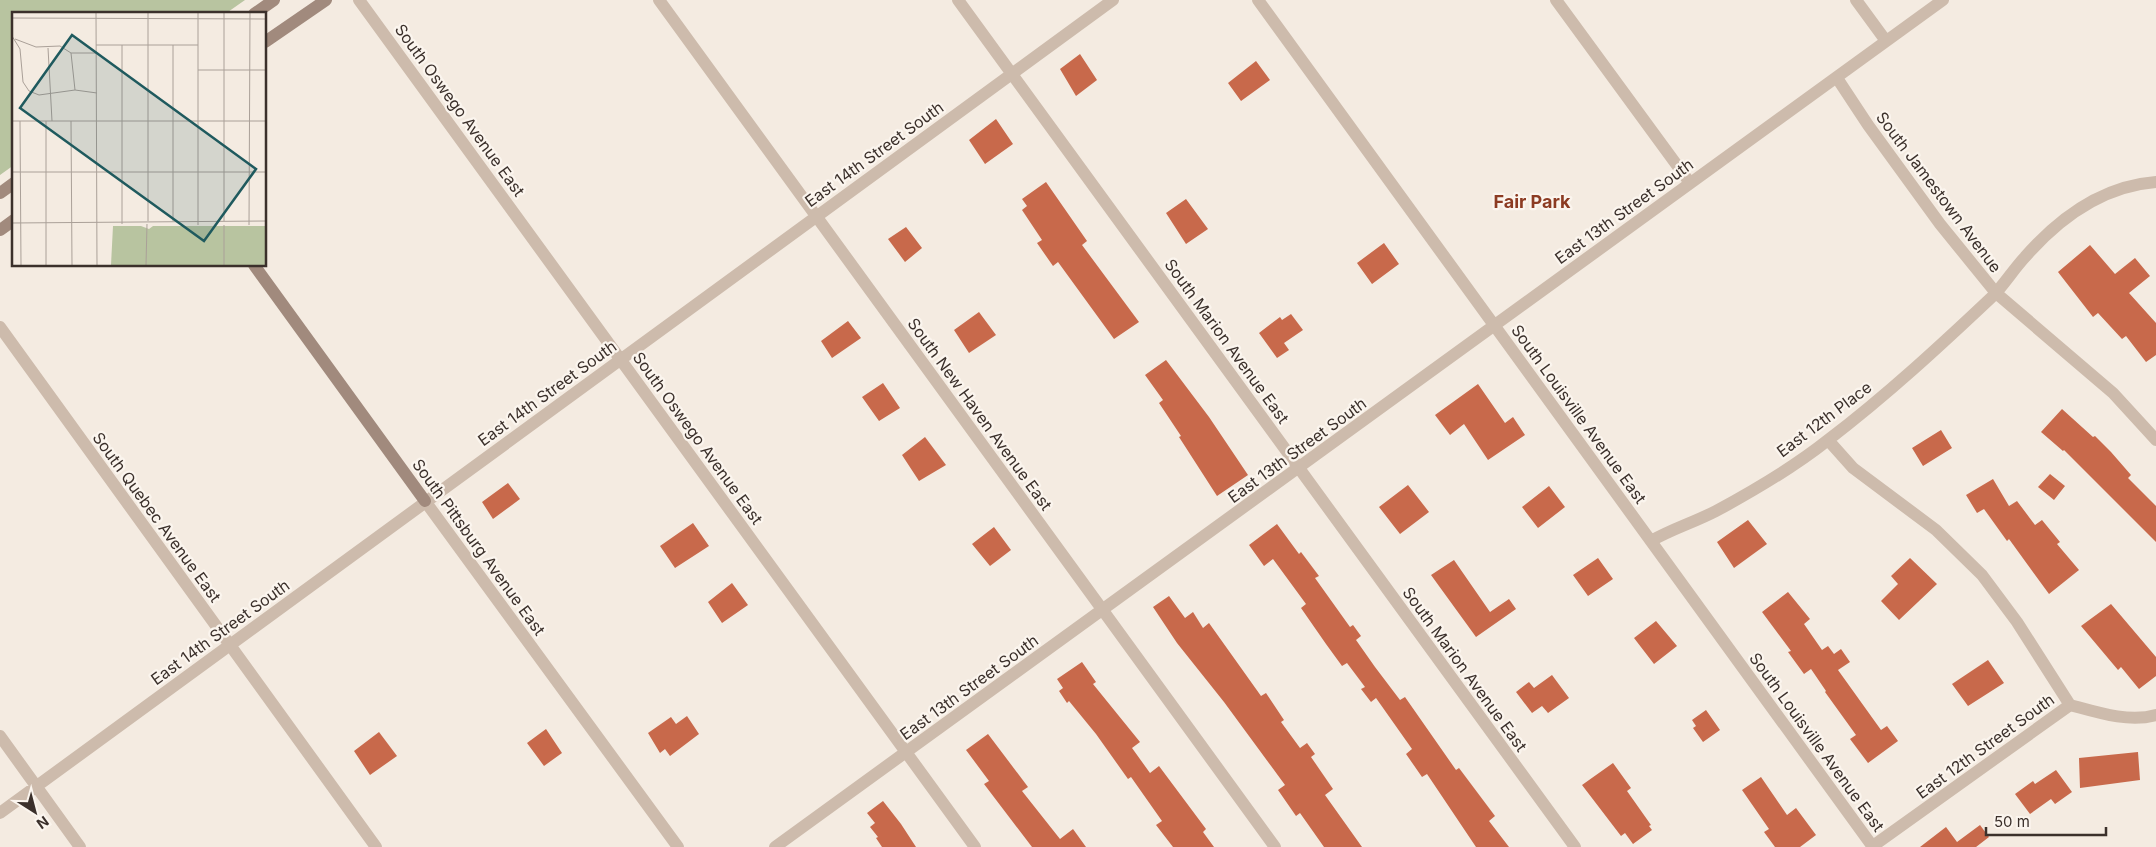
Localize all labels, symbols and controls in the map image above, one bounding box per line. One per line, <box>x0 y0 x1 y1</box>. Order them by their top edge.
inset map <box>12 12 266 266</box>
street label: South Oswego Avenue East <box>391 20 529 200</box>
street label: East 14th Street South <box>801 97 947 211</box>
street label: South Jamestown Avenue <box>1872 108 2006 276</box>
street label: East 13th Street South <box>1551 154 1697 268</box>
district label: Fair Park <box>1493 191 1571 212</box>
street label: South Marion Avenue East <box>1161 255 1293 427</box>
street label: South New Haven Avenue East <box>903 314 1057 514</box>
street label: South Louisville Avenue East <box>1507 321 1651 507</box>
street label: East 14th Street South <box>474 336 620 450</box>
street label: South Oswego Avenue East <box>629 348 767 528</box>
street label: East 12th Place <box>1773 377 1875 461</box>
street label: East 13th Street South <box>1224 393 1370 507</box>
street label: South Quebec Avenue East <box>89 428 225 606</box>
street label: South Pittsburg Avenue East <box>408 455 550 639</box>
street label: East 14th Street South <box>147 575 293 689</box>
street label: South Marion Avenue East <box>1399 583 1531 755</box>
street label: East 13th Street South <box>896 630 1042 744</box>
street label: South Louisville Avenue East <box>1745 649 1889 835</box>
street label: East 12th Street South <box>1912 689 2058 803</box>
north arrow <box>10 787 60 837</box>
scale bar <box>1986 804 2106 836</box>
text: 50 m <box>1994 812 2030 831</box>
text: N <box>34 813 52 833</box>

